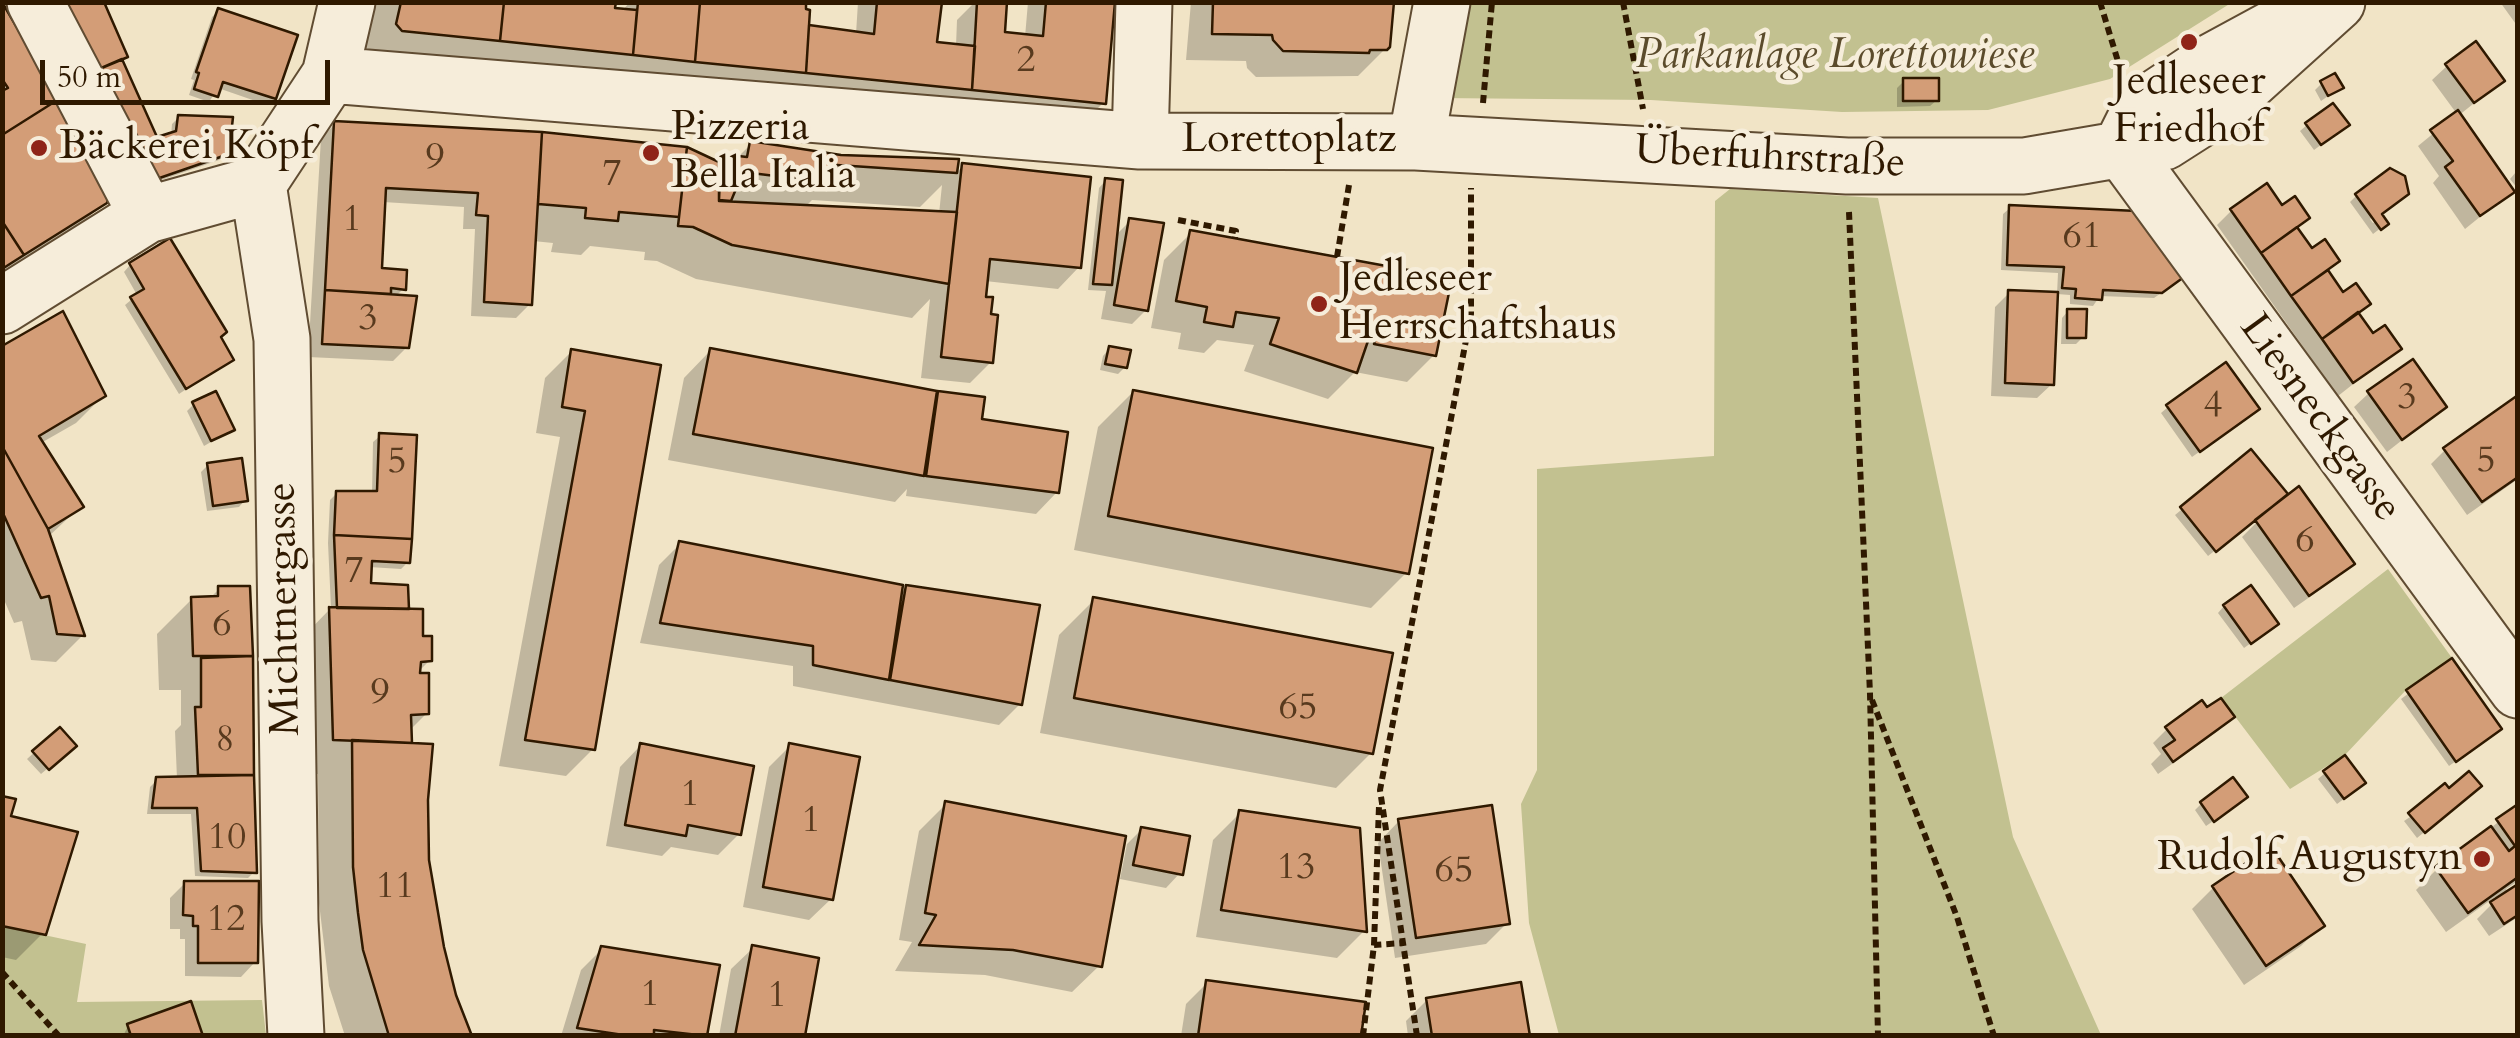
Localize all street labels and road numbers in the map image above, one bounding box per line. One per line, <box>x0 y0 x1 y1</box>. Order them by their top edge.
street label: Lorettoplatz <box>1182 116 1396 166</box>
street label: Überfuhrstraße <box>1634 127 1906 191</box>
street label: Liesneckgasse <box>2227 306 2411 532</box>
street label: Michtnergasse <box>259 482 313 736</box>

